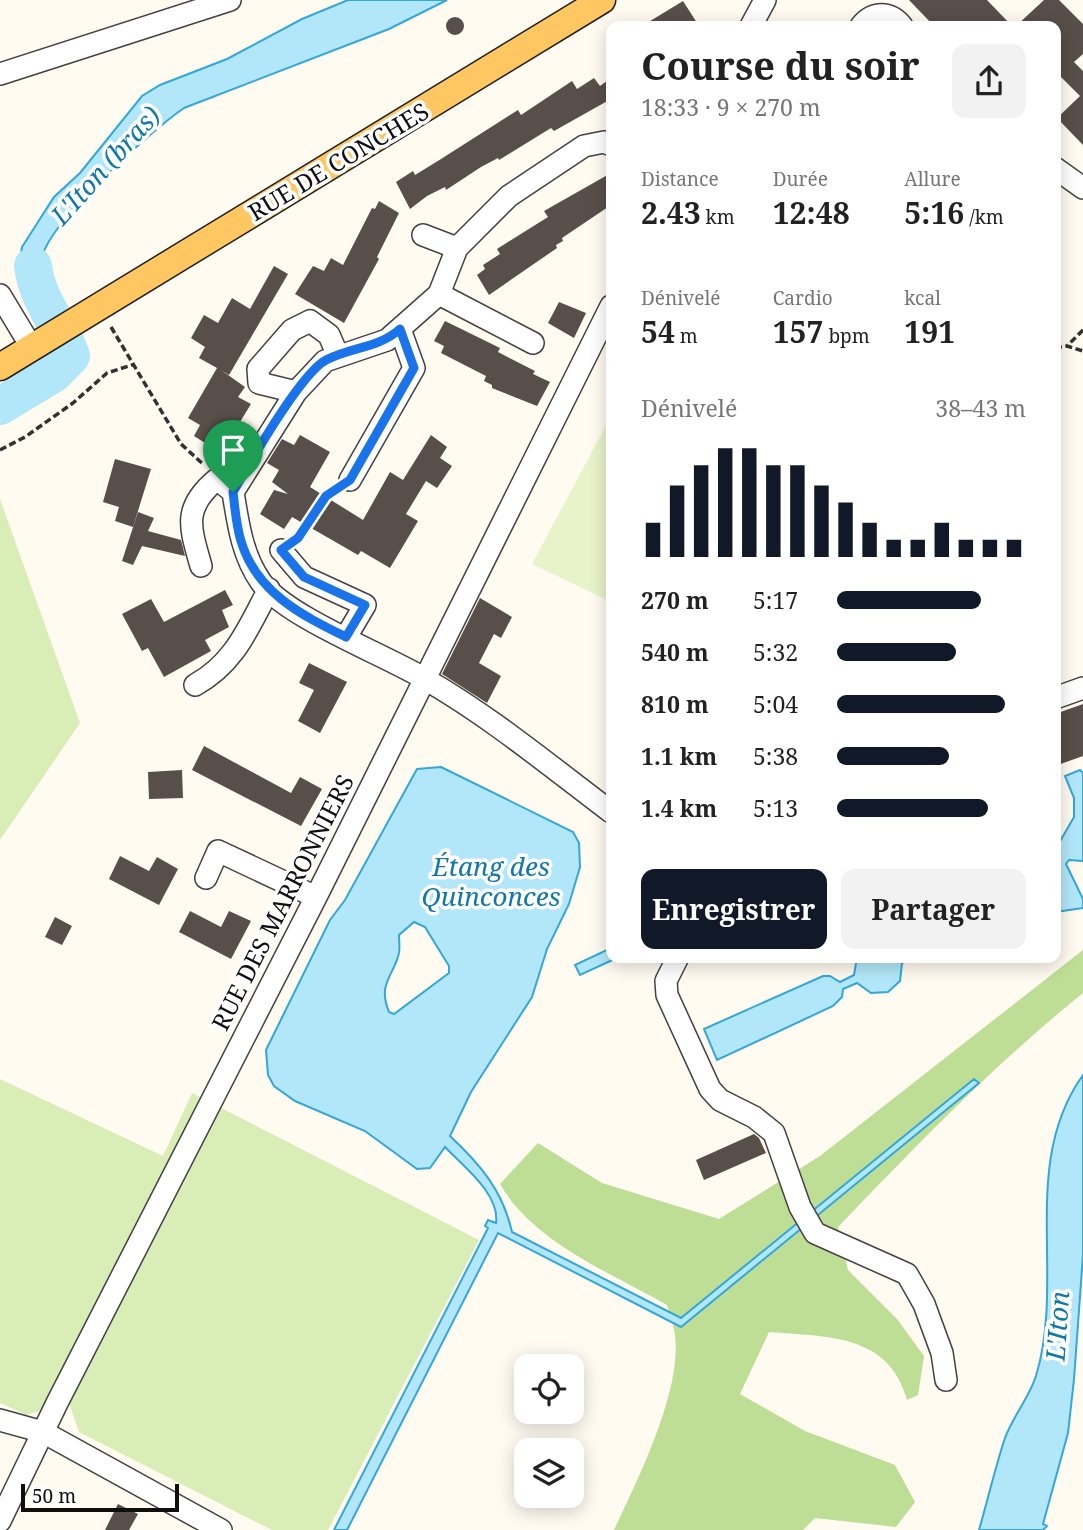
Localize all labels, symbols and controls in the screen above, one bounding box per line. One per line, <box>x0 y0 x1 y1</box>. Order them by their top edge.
text: Course du soir <box>641 39 920 91</box>
button: share <box>952 44 1026 118</box>
text: 18:33 · 9 × 270 m <box>641 91 821 123</box>
street label: RUE DE CONCHES <box>242 94 434 228</box>
water label: L'Iton (bras) <box>41 98 168 233</box>
text: Distance <box>641 166 719 192</box>
text: Durée <box>773 166 828 192</box>
text: Allure <box>904 166 961 192</box>
text: 2.43 <box>641 192 701 233</box>
text: 12:48 <box>773 192 850 233</box>
text: 5:16 <box>904 192 964 233</box>
text: km <box>701 204 735 230</box>
text: /km <box>964 204 1004 230</box>
text: Dénivelé <box>641 285 721 311</box>
text: Cardio <box>773 285 833 311</box>
text: kcal <box>904 285 941 311</box>
text: 54 <box>641 311 675 352</box>
text: 157 <box>773 311 824 352</box>
text: 191 <box>904 311 955 352</box>
text: m <box>675 323 698 349</box>
text: bpm <box>824 323 870 349</box>
text: Dénivelé <box>641 392 737 424</box>
text: 38–43 m <box>935 392 1026 424</box>
pin <box>203 420 263 492</box>
icon: arrive <box>214 431 252 469</box>
text: 270 m <box>641 584 709 616</box>
text: 5:17 <box>753 584 798 616</box>
text: 540 m <box>641 636 709 668</box>
text: 5:32 <box>753 636 798 668</box>
text: 810 m <box>641 688 709 720</box>
text: 5:04 <box>753 688 798 720</box>
text: 1.1 km <box>641 740 717 772</box>
text: 5:38 <box>753 740 798 772</box>
street label: RUE DES MARRONNIERS <box>203 768 361 1036</box>
text: 1.4 km <box>641 792 717 824</box>
text: 5:13 <box>753 792 798 824</box>
water label: Étang des Quinconces <box>421 848 561 914</box>
button: Enregistrer <box>641 869 827 949</box>
button: Partager <box>841 869 1026 949</box>
water label: L'Iton <box>1037 1289 1077 1363</box>
map controls <box>514 1354 584 1508</box>
button: locate <box>514 1354 584 1424</box>
button: layers <box>514 1438 584 1508</box>
scale bar <box>21 1481 178 1513</box>
text: 50 m <box>32 1483 76 1509</box>

